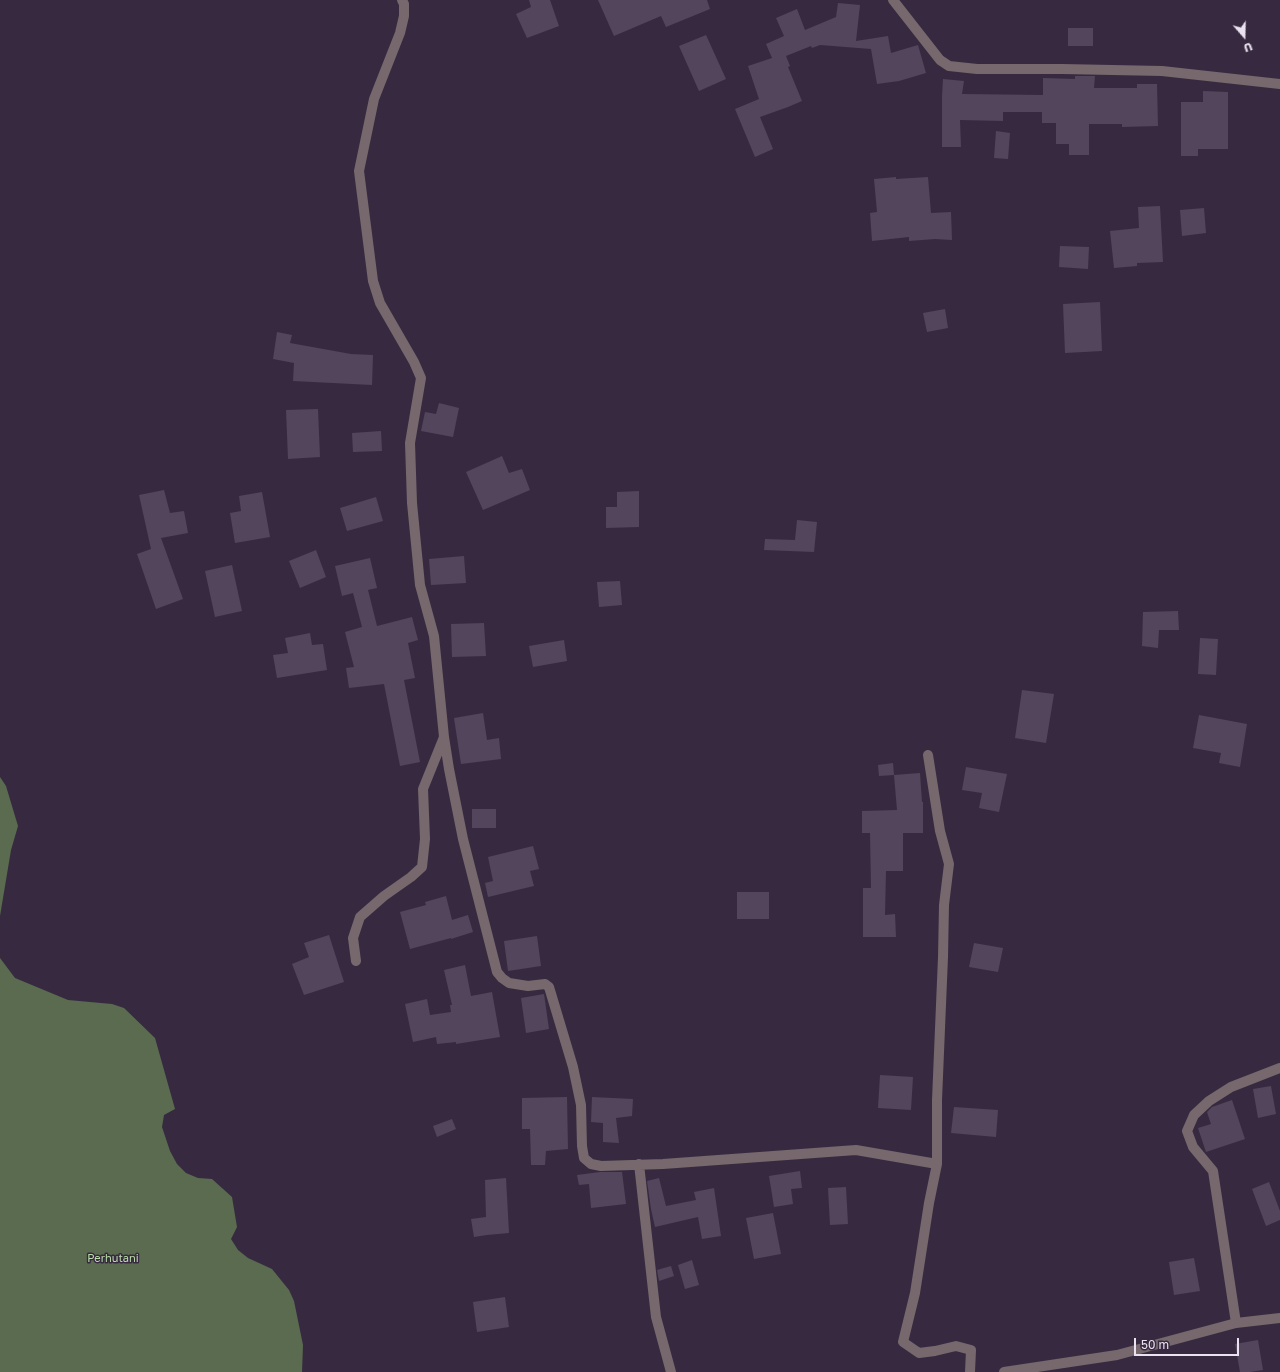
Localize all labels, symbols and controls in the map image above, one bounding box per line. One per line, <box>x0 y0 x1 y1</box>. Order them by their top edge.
north arrow <box>1224 16 1264 56</box>
text: U <box>1242 40 1254 55</box>
park label: Perhutani <box>87 1252 139 1266</box>
scale bar <box>1136 1330 1241 1356</box>
text: 50 m <box>1141 1337 1169 1352</box>

